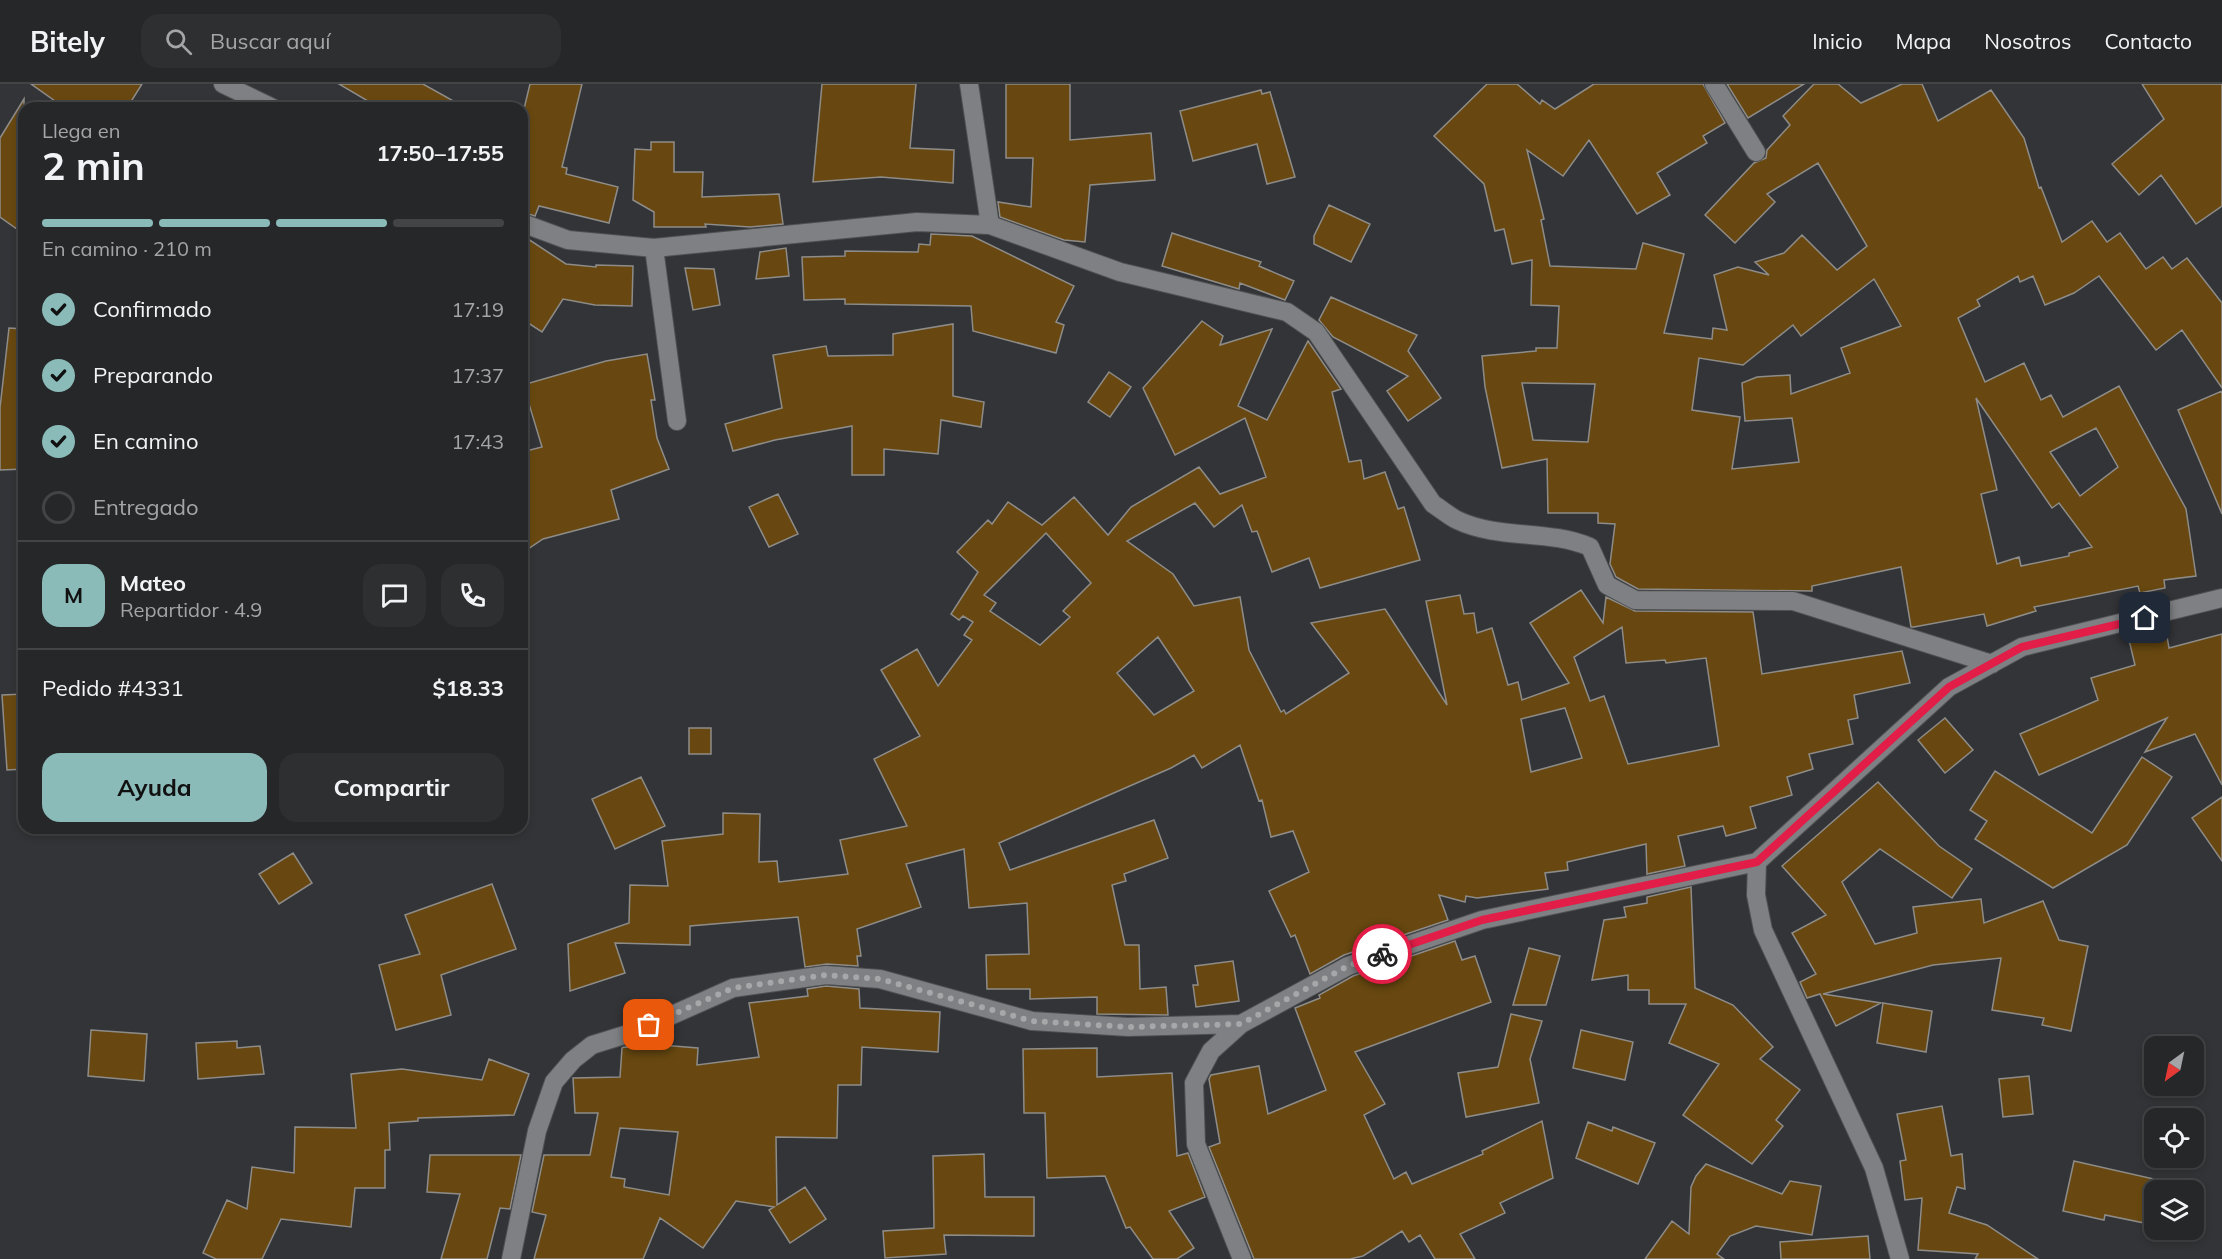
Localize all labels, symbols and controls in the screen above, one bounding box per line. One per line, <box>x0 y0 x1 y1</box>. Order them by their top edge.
search box <box>141 14 561 68</box>
text: Bitely <box>30 24 105 59</box>
icon: search <box>162 25 195 58</box>
text: Buscar aquí <box>210 27 331 55</box>
text: Inicio <box>1812 28 1862 54</box>
text: Mapa <box>1895 28 1951 54</box>
text: Nosotros <box>1984 28 2071 54</box>
text: Contacto <box>2104 28 2192 54</box>
text: Llega en <box>42 118 120 143</box>
text: 17:50–17:55 <box>376 139 504 167</box>
text: 2 min <box>42 141 145 190</box>
text: En camino · 210 m <box>42 236 212 261</box>
icon: check <box>42 293 75 326</box>
text: Confirmado <box>93 295 212 323</box>
text: 17:19 <box>451 297 504 322</box>
icon: check <box>42 359 75 392</box>
text: Preparando <box>93 361 213 389</box>
text: 17:37 <box>451 363 504 388</box>
icon: check <box>42 425 75 458</box>
text: En camino <box>93 427 199 455</box>
text: 17:43 <box>451 429 504 454</box>
text: Entregado <box>93 493 199 521</box>
button: chat <box>363 564 426 627</box>
button: phone <box>441 564 504 627</box>
text: Mateo <box>120 569 186 597</box>
text: M <box>64 581 83 609</box>
pin <box>2119 592 2170 643</box>
text: Repartidor · 4.9 <box>120 597 262 622</box>
icon: home <box>2128 601 2161 634</box>
text: Pedido #4331 <box>42 674 184 702</box>
text: $18.33 <box>433 674 504 702</box>
button: Ayuda <box>42 753 267 822</box>
button: Compartir <box>279 753 504 822</box>
courier <box>1352 924 1412 984</box>
icon: bike <box>1366 938 1399 971</box>
pin <box>623 999 674 1050</box>
icon: bag <box>632 1008 665 1041</box>
north arrow <box>2144 1036 2204 1096</box>
map controls <box>2144 1036 2204 1240</box>
button: locate <box>2144 1108 2204 1168</box>
button: layers <box>2144 1180 2204 1240</box>

